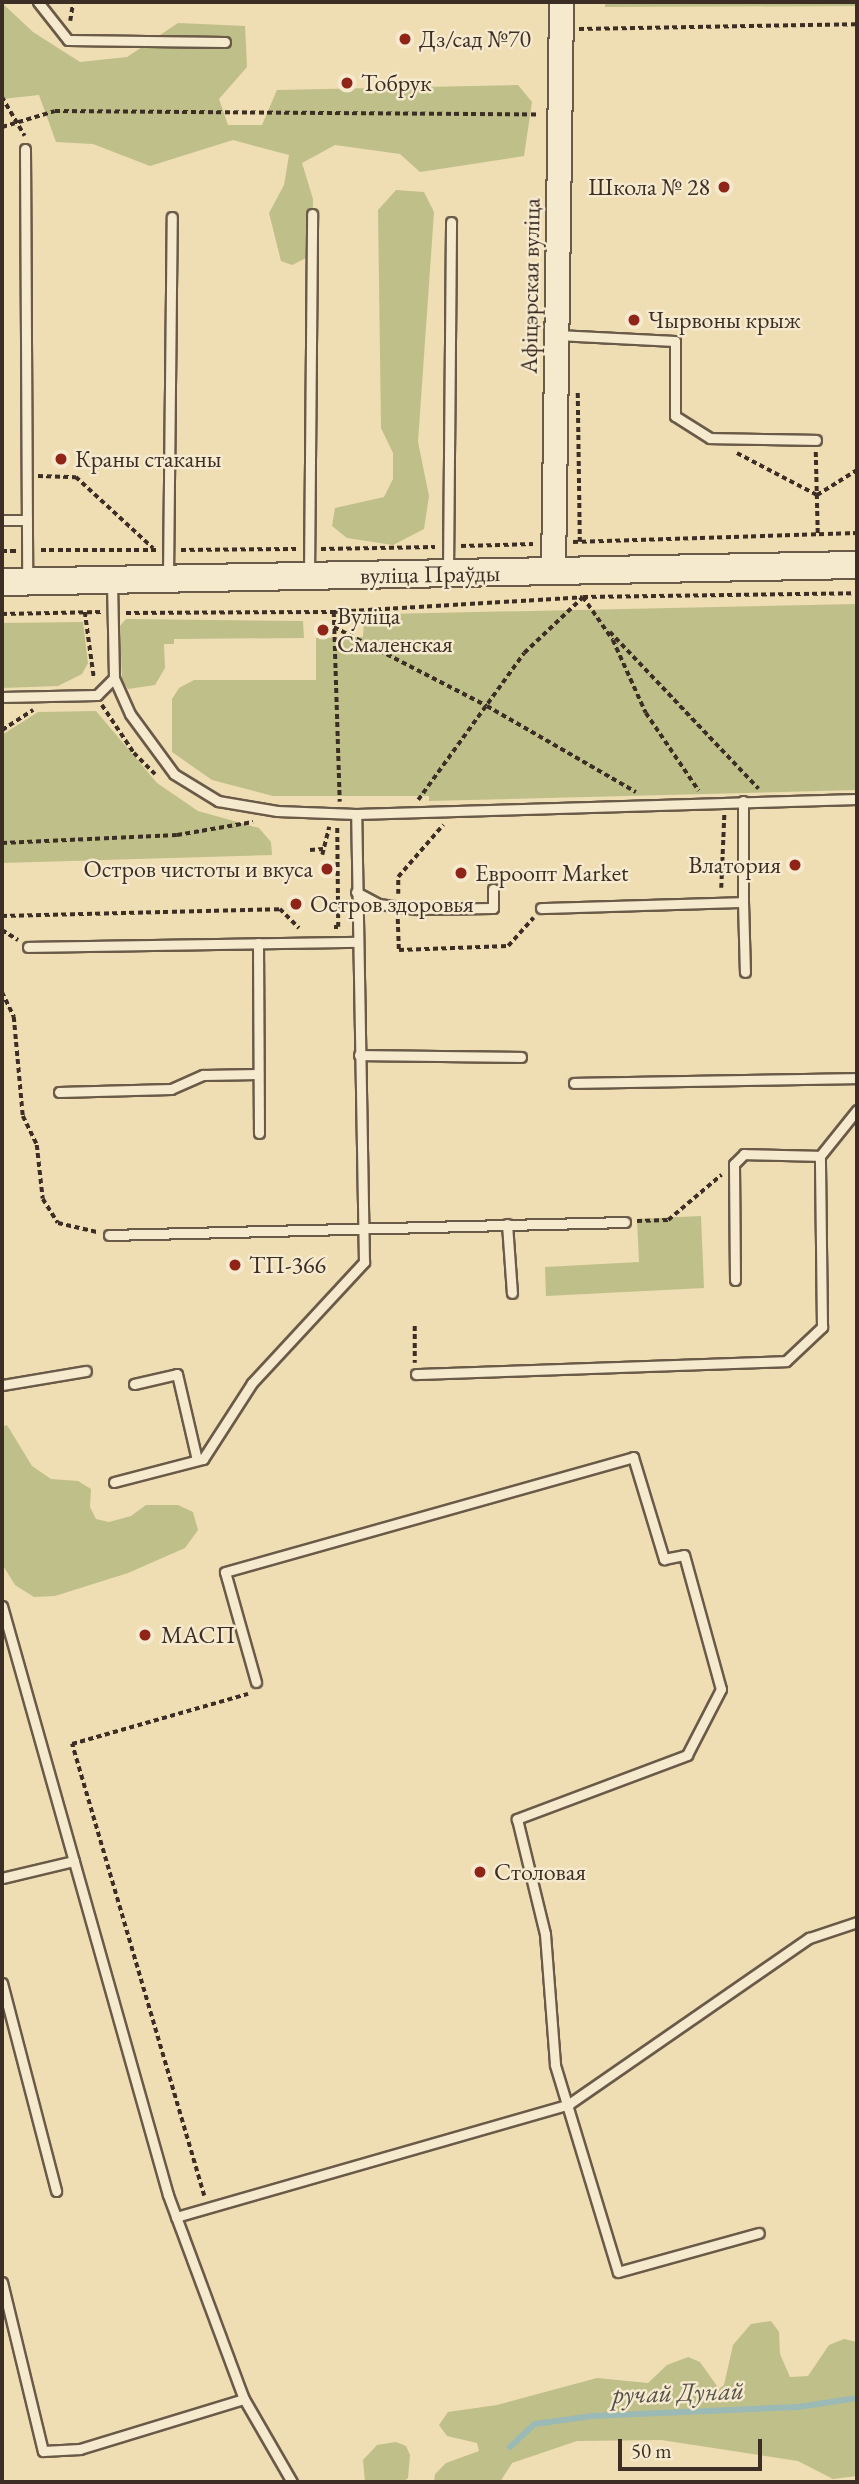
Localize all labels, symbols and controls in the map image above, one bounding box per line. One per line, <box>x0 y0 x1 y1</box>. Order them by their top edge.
place label: Дз/сад №70 <box>419 25 531 53</box>
marker: Дз/сад №70 <box>397 31 413 47</box>
place label: Тобрук <box>361 69 432 97</box>
marker: Тобрук <box>339 75 355 91</box>
place label: Школа № 28 <box>588 173 710 201</box>
marker: Школа № 28 <box>716 179 732 195</box>
street label: Афіцэрская вуліца <box>514 198 546 374</box>
place label: Чырвоны крыж <box>648 306 801 334</box>
marker: Чырвоны крыж <box>626 312 642 328</box>
place label: Краны стаканы <box>75 445 221 473</box>
marker: Краны стаканы <box>53 451 69 467</box>
street label: вуліца Праўды <box>359 558 501 590</box>
place label: Вуліца Смаленская <box>337 602 453 658</box>
marker: Вуліца Смаленская <box>315 622 331 638</box>
place label: Влатория <box>688 851 781 879</box>
place label: Остров чистоты и вкуса <box>84 855 313 883</box>
marker: Влатория <box>787 857 803 873</box>
place label: Евроопт Market <box>475 859 629 887</box>
marker: Остров чистоты и вкуса <box>319 861 335 877</box>
marker: Евроопт Market <box>453 865 469 881</box>
place label: Остров здоровья <box>310 890 474 918</box>
marker: Остров здоровья <box>288 896 304 912</box>
place label: ТП-366 <box>249 1251 326 1279</box>
marker: ТП-366 <box>227 1257 243 1273</box>
place label: МАСП <box>161 1621 235 1649</box>
marker: МАСП <box>135 1625 155 1645</box>
place label: Столовая <box>494 1858 586 1886</box>
marker: Столовая <box>472 1864 488 1880</box>
water label: ручай Дунай <box>612 2375 744 2411</box>
scale bar <box>621 2424 764 2468</box>
text: 50 m <box>631 2437 672 2464</box>

